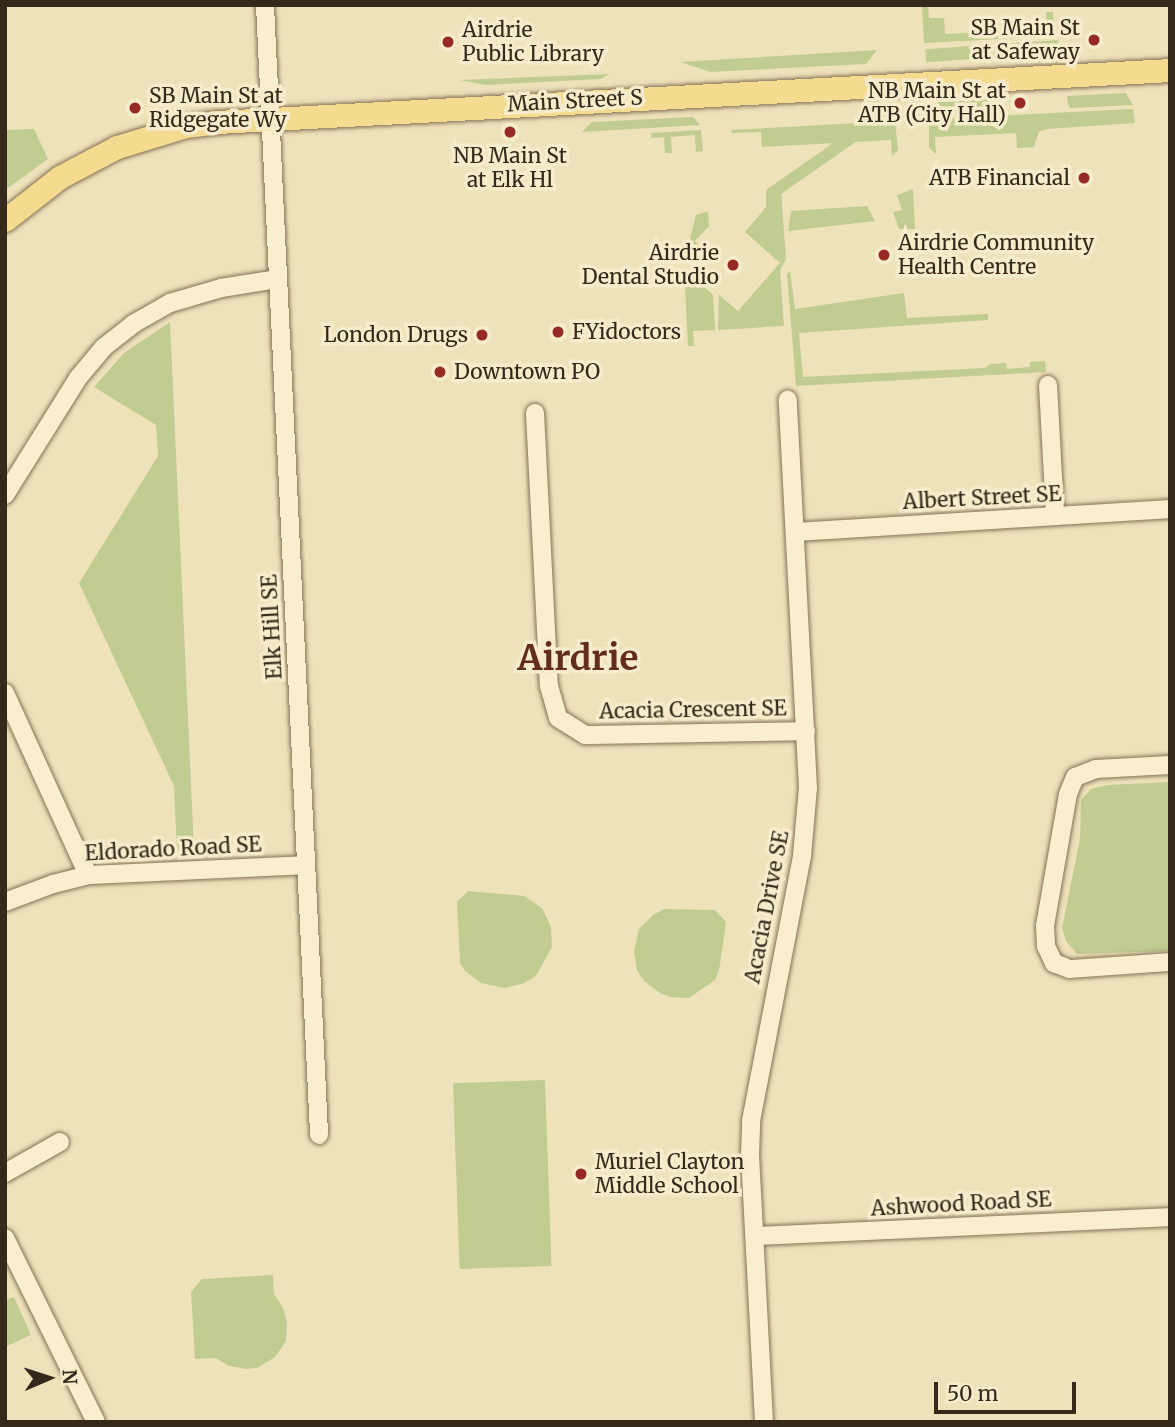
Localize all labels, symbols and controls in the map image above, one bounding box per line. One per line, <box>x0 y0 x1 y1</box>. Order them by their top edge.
place label: SB Main St at Safeway <box>970 15 1080 65</box>
place label: Airdrie Public Library <box>462 17 604 67</box>
marker: SB Main St at Safeway <box>1086 32 1102 48</box>
marker: Airdrie Public Library <box>440 34 456 50</box>
place label: NB Main St at ATB (City Hall) <box>858 78 1006 128</box>
place label: SB Main St at Ridgegate Wy <box>149 83 287 133</box>
street label: Main Street S <box>507 85 643 117</box>
marker: NB Main St at ATB (City Hall) <box>1012 95 1028 111</box>
marker: SB Main St at Ridgegate Wy <box>127 100 143 116</box>
marker: NB Main St at Elk Hl <box>502 124 518 140</box>
place label: NB Main St at Elk Hl <box>453 143 567 193</box>
place label: ATB Financial <box>929 165 1070 191</box>
marker: ATB Financial <box>1076 170 1092 186</box>
place label: Airdrie Community Health Centre <box>898 230 1094 280</box>
place label: Airdrie Dental Studio <box>582 240 719 290</box>
marker: Airdrie Community Health Centre <box>876 247 892 263</box>
marker: Airdrie Dental Studio <box>725 257 741 273</box>
place label: FYidoctors <box>572 319 681 345</box>
place label: London Drugs <box>324 322 468 348</box>
marker: FYidoctors <box>550 324 566 340</box>
marker: London Drugs <box>474 327 490 343</box>
place label: Downtown PO <box>454 359 600 385</box>
marker: Downtown PO <box>432 364 448 380</box>
street label: Albert Street SE <box>902 481 1062 515</box>
street label: Elk Hill SE <box>257 574 287 680</box>
district label: Airdrie <box>518 637 638 679</box>
street label: Acacia Crescent SE <box>599 696 787 724</box>
street label: Acacia Drive SE <box>740 828 794 986</box>
street label: Eldorado Road SE <box>84 832 262 866</box>
place label: Muriel Clayton Middle School <box>595 1149 744 1199</box>
marker: Muriel Clayton Middle School <box>573 1166 589 1182</box>
street label: Ashwood Road SE <box>870 1187 1052 1221</box>
north arrow <box>14 1343 84 1413</box>
scale bar <box>937 1368 1079 1412</box>
text: N <box>58 1369 82 1385</box>
text: 50 m <box>947 1380 998 1407</box>

